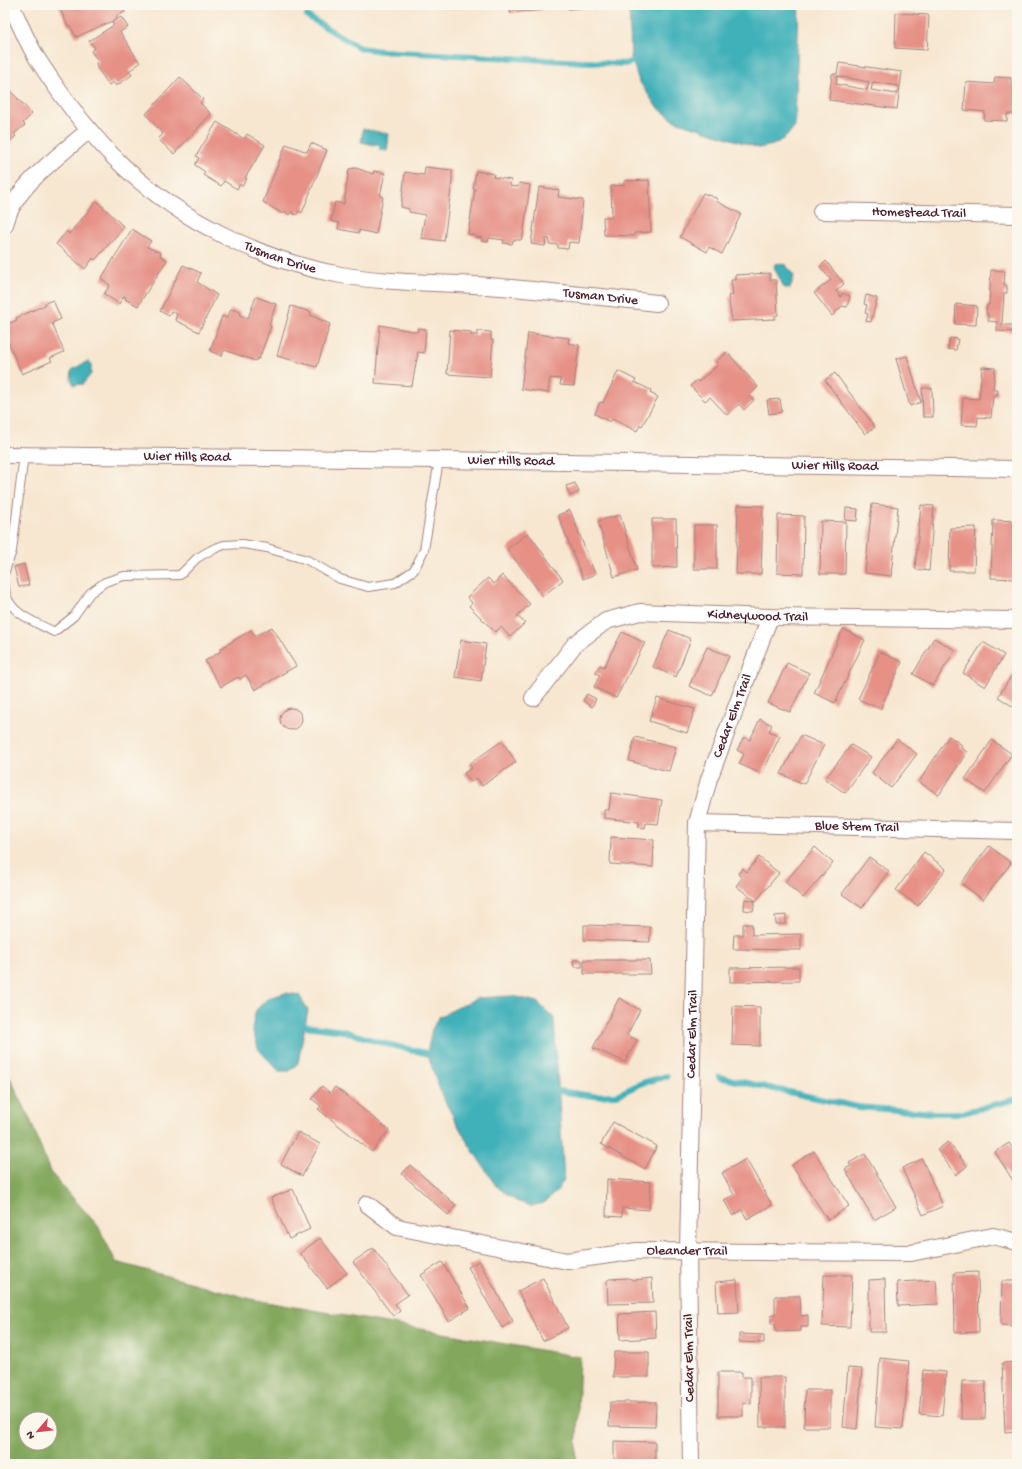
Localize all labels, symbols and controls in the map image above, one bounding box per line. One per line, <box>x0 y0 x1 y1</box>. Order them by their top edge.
street label: Homestead Trail <box>872 204 966 222</box>
street label: Tusman Drive <box>240 237 319 278</box>
street label: Tusman Drive <box>561 284 640 310</box>
street label: Wier Hills Road <box>143 448 232 466</box>
street label: Wier Hills Road <box>467 452 556 470</box>
street label: Wier Hills Road <box>791 457 880 475</box>
street label: Kidneywood Trail <box>707 606 808 626</box>
street label: Cedar Elm Trail <box>709 672 756 760</box>
street label: Blue Stem Trail <box>814 817 899 837</box>
street label: Cedar Elm Trail <box>683 990 702 1078</box>
street label: Oleander Trail <box>646 1243 728 1260</box>
street label: Cedar Elm Trail <box>681 1314 699 1402</box>
north arrow <box>18 1411 58 1451</box>
text: N <box>24 1429 38 1441</box>

